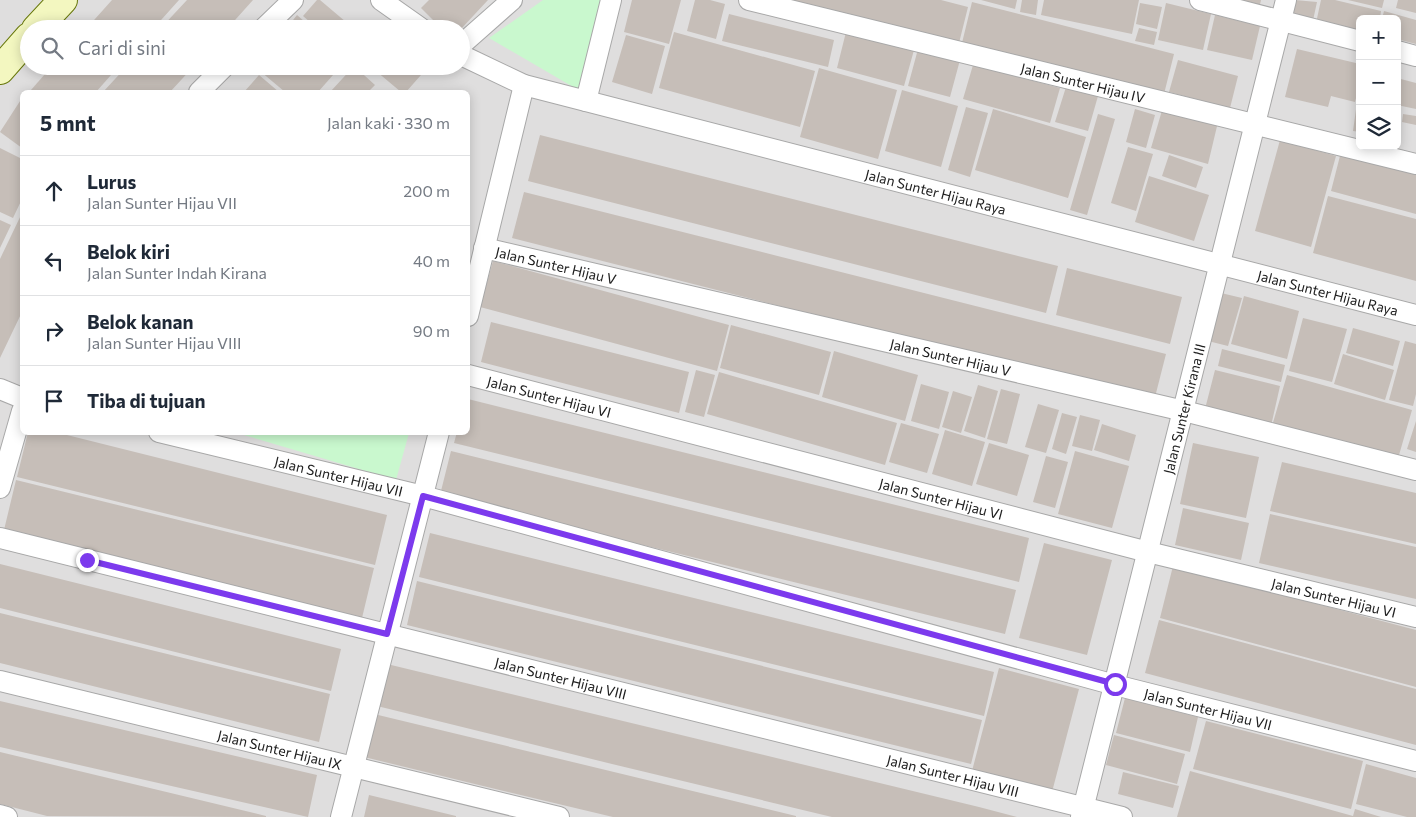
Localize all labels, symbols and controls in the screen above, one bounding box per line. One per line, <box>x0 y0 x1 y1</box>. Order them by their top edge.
map controls <box>1356 15 1401 150</box>
button: + <box>1356 15 1401 60</box>
search box <box>20 20 470 75</box>
icon: search <box>38 34 66 62</box>
text: Cari di sini <box>78 36 166 59</box>
street label: Jalan Sunter Hijau IV <box>1019 59 1147 106</box>
button: − <box>1356 60 1401 105</box>
button: layers <box>1356 105 1401 150</box>
text: 5 mnt <box>40 110 96 135</box>
text: Jalan kaki · 330 m <box>327 113 450 132</box>
street label: Jalan Sunter Hijau Raya <box>863 165 1008 217</box>
text: Lurus <box>87 170 136 193</box>
icon: ahead <box>40 177 68 205</box>
text: 200 m <box>403 181 450 200</box>
text: Jalan Sunter Hijau VII <box>87 193 237 212</box>
text: Belok kiri <box>87 240 170 263</box>
street label: Jalan Sunter Hijau V <box>494 242 619 287</box>
icon: left <box>40 247 68 275</box>
text: 40 m <box>413 251 450 270</box>
text: Jalan Sunter Indah Kirana <box>87 263 267 282</box>
street label: Jalan Sunter Hijau Raya <box>1256 266 1400 319</box>
text: Belok kanan <box>87 310 194 333</box>
icon: right <box>40 317 68 345</box>
text: 90 m <box>413 321 450 340</box>
text: Jalan Sunter Hijau VIII <box>87 333 241 352</box>
street label: Jalan Sunter Hijau V <box>888 334 1013 379</box>
street label: Jalan Sunter Kirana III <box>1159 342 1208 476</box>
street label: Jalan Sunter Hijau VI <box>485 372 613 420</box>
icon: arrive <box>40 387 68 415</box>
text: Tiba di tujuan <box>87 389 205 412</box>
street label: Jalan Sunter Hijau VII <box>273 452 405 499</box>
street label: Jalan Sunter Hijau VI <box>877 474 1005 522</box>
route end <box>76 549 99 572</box>
street label: Jalan Sunter Hijau VI <box>1270 574 1398 620</box>
street label: Jalan Sunter Hijau VIII <box>493 653 629 702</box>
route start <box>1104 673 1127 696</box>
street label: Jalan Sunter Hijau VII <box>1142 684 1274 733</box>
street label: Jalan Sunter Hijau IX <box>216 726 344 772</box>
street label: Jalan Sunter Hijau VIII <box>885 750 1021 800</box>

